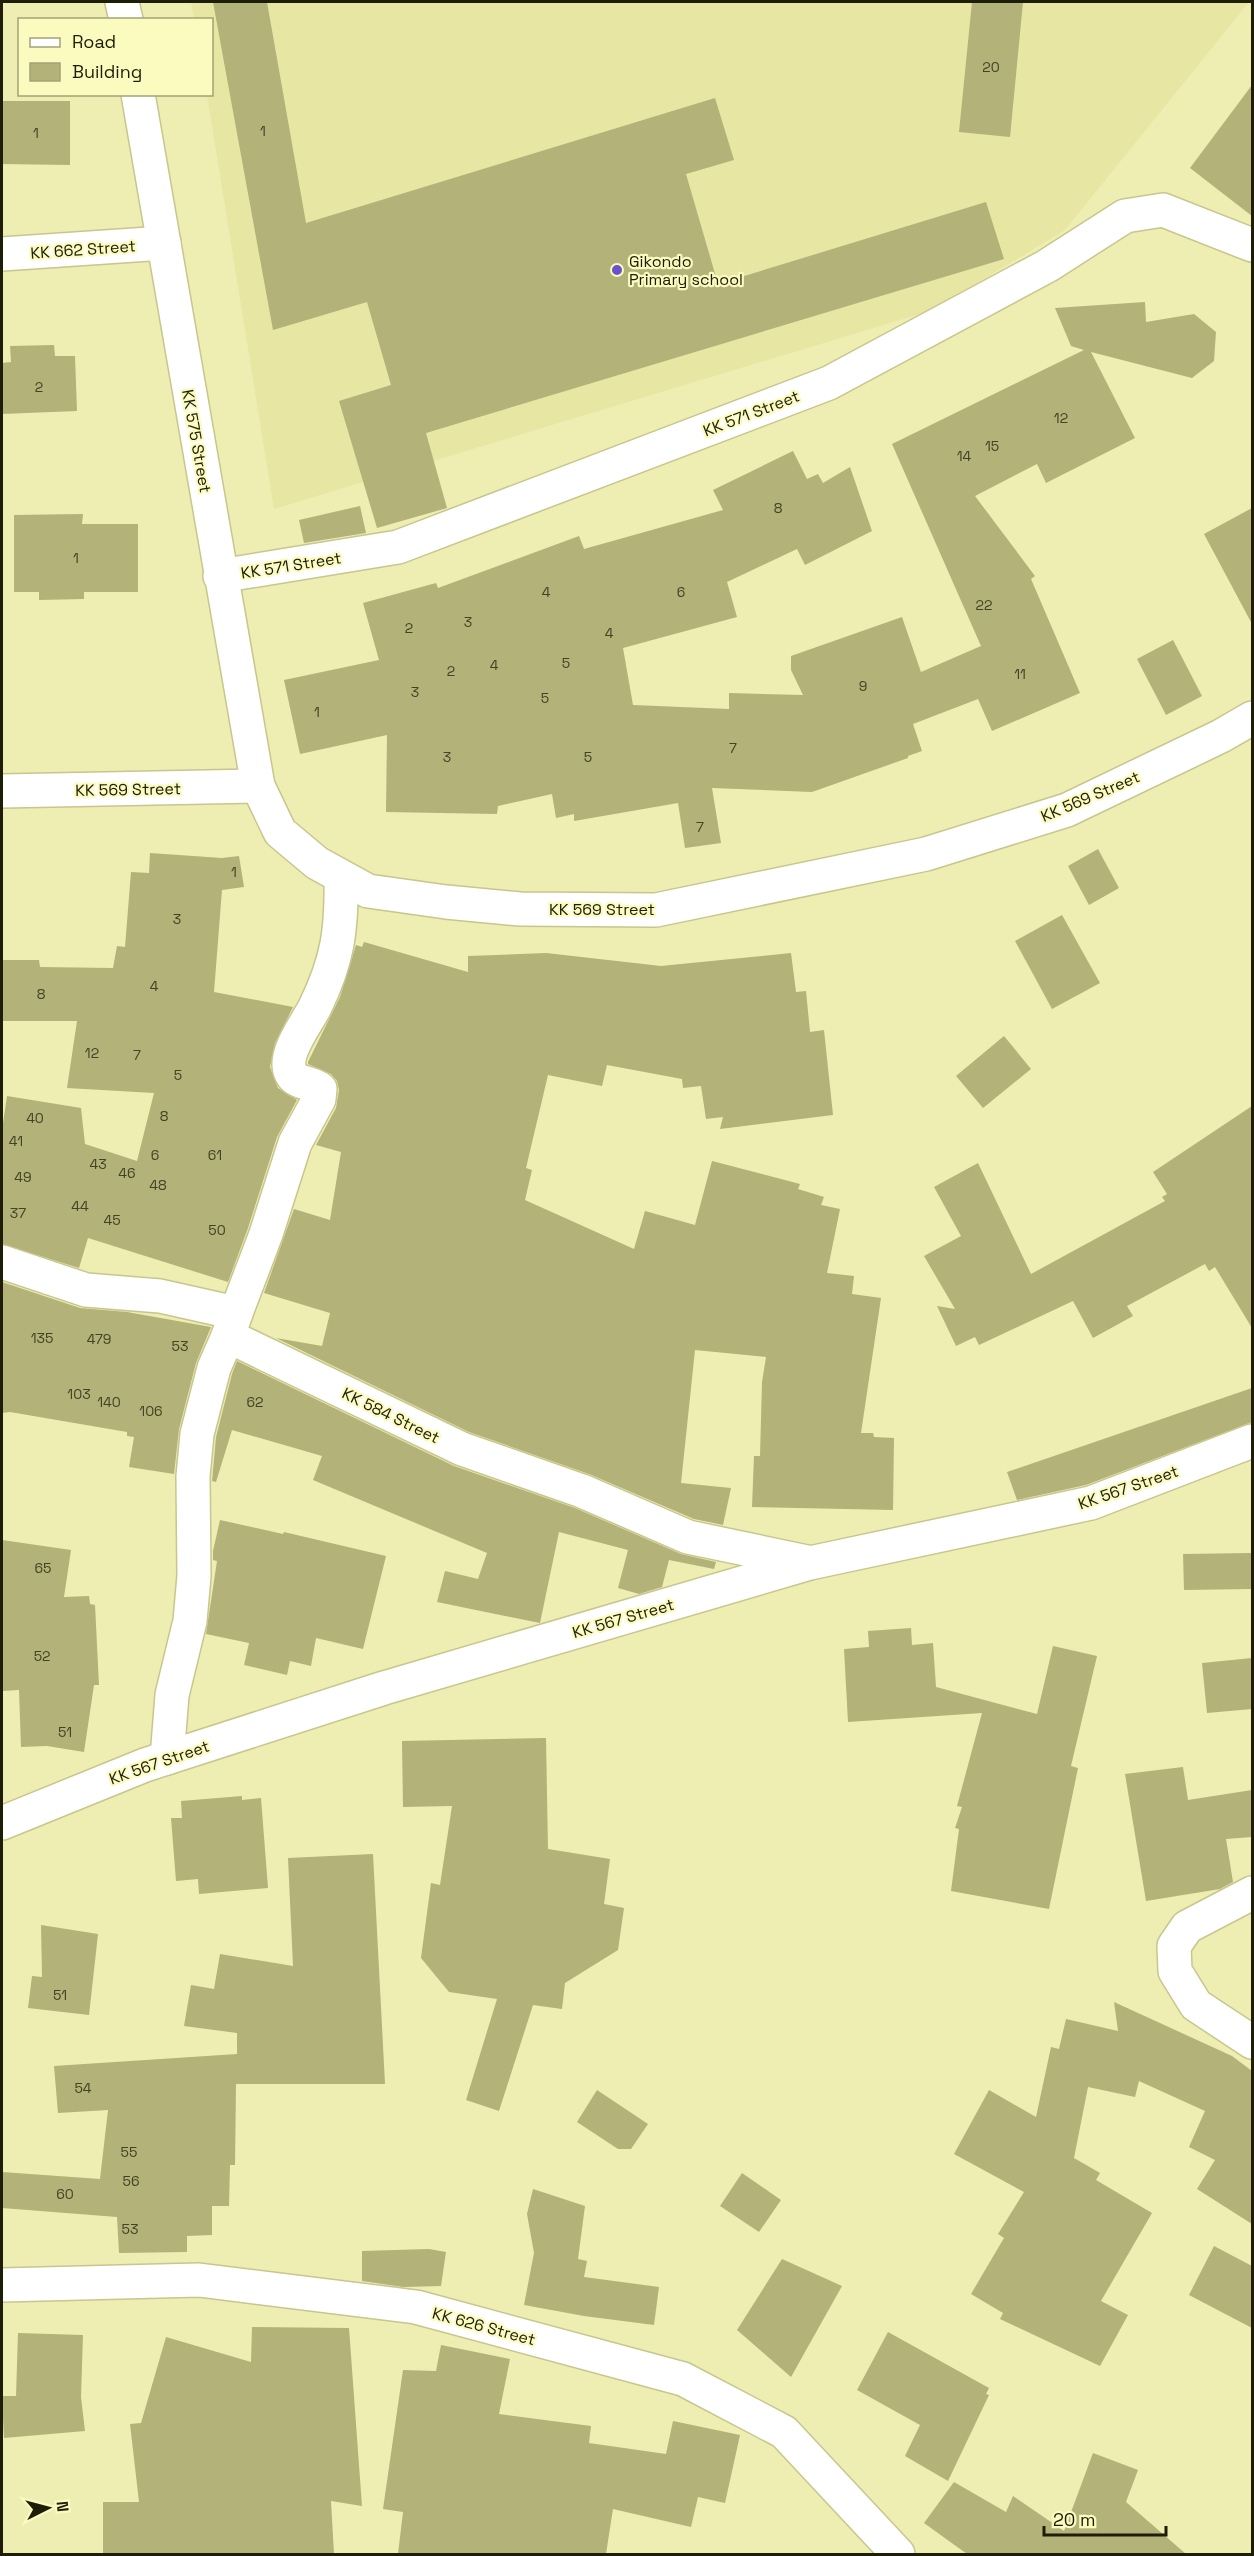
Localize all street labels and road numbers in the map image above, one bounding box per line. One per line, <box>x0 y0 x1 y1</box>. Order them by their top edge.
street label: KK 662 Street <box>30 235 137 264</box>
street label: KK 571 Street <box>700 385 802 441</box>
street label: KK 575 Street <box>177 388 216 494</box>
street label: KK 571 Street <box>239 547 343 584</box>
street label: KK 569 Street <box>1037 766 1143 827</box>
street label: KK 569 Street <box>75 778 181 801</box>
street label: KK 569 Street <box>549 899 655 920</box>
street label: KK 584 Street <box>338 1383 443 1448</box>
street label: KK 567 Street <box>1075 1460 1181 1514</box>
street label: KK 567 Street <box>570 1594 676 1643</box>
street label: KK 567 Street <box>106 1735 212 1789</box>
street label: KK 626 Street <box>430 2303 538 2350</box>

